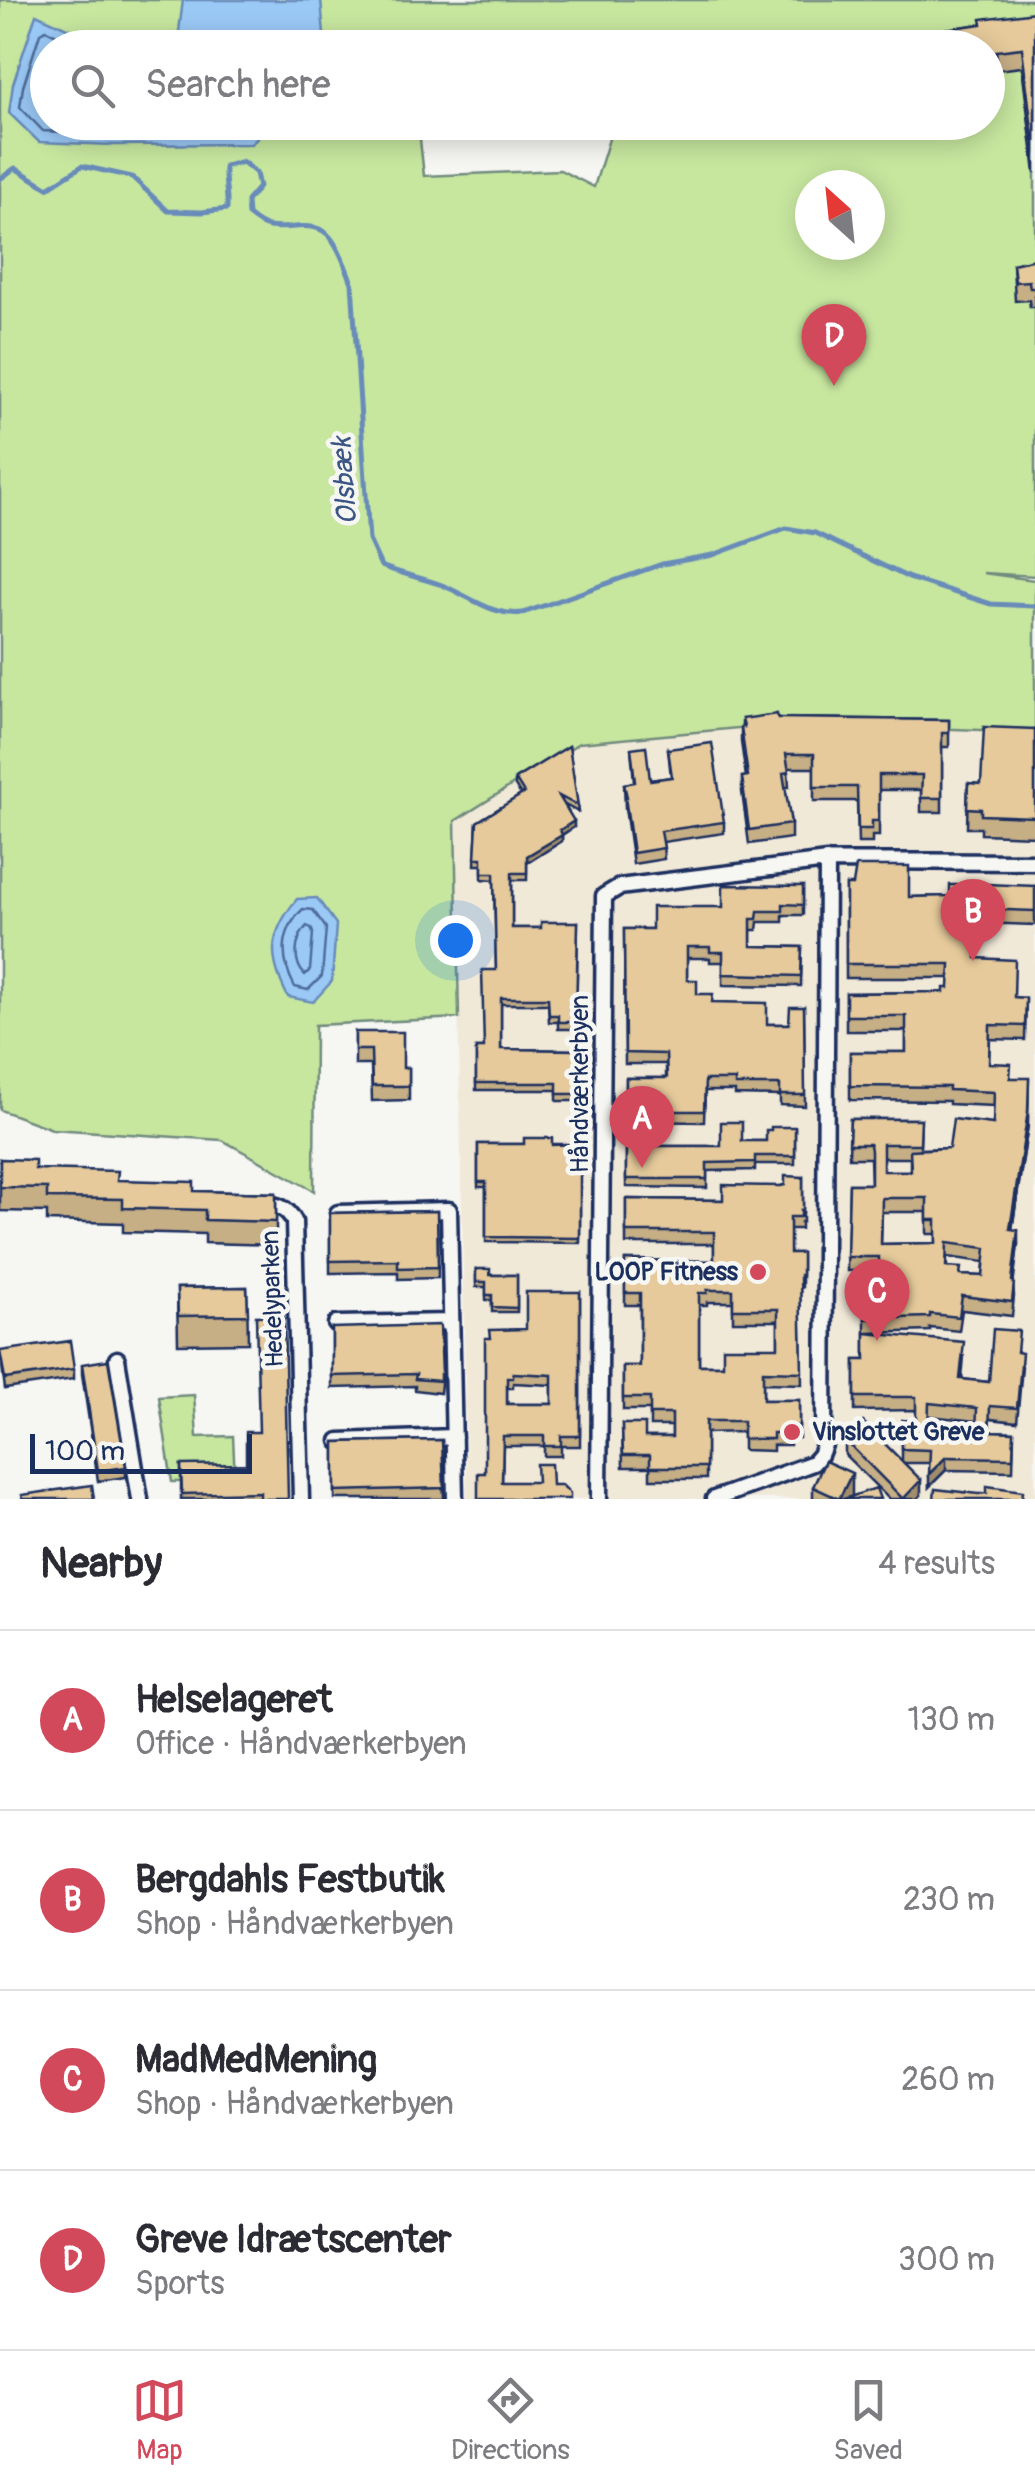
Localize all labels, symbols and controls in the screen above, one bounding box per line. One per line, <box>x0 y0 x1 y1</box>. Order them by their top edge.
search box <box>30 30 1005 140</box>
icon: search <box>65 58 120 113</box>
text: Search here <box>145 61 331 109</box>
north arrow <box>795 170 885 260</box>
pin: D <box>802 304 866 386</box>
water label: Olsbæk <box>324 434 366 526</box>
pin: B <box>940 878 1006 961</box>
your location <box>430 915 481 966</box>
street label: Håndværkerbyen <box>565 995 596 1173</box>
pin: A <box>610 1086 674 1168</box>
street label: Hedelyparken <box>255 1230 291 1368</box>
place label: LOOP Fitness <box>595 1257 739 1288</box>
pin: C <box>844 1258 910 1341</box>
marker: LOOP Fitness <box>747 1261 769 1283</box>
place label: Vinslottet Greve <box>812 1417 985 1448</box>
marker: Vinslottet Greve <box>781 1421 803 1443</box>
scale bar <box>30 1429 252 1474</box>
text: 100 m <box>45 1434 125 1469</box>
text: Nearby <box>40 1538 162 1590</box>
text: 4 results <box>878 1544 995 1584</box>
text: Helselageret <box>135 1676 332 1724</box>
text: A <box>62 1700 83 1740</box>
text: 130 m <box>907 1700 995 1740</box>
text: Office · Håndværkerbyen <box>135 1724 467 1764</box>
text: Bergdahls Festbutik <box>135 1856 445 1904</box>
text: B <box>63 1880 82 1920</box>
text: 230 m <box>903 1880 995 1920</box>
text: Shop · Håndværkerbyen <box>135 1904 454 1944</box>
text: MadMedMening <box>135 2036 377 2084</box>
text: C <box>63 2060 82 2100</box>
text: 260 m <box>901 2060 995 2100</box>
text: Shop · Håndværkerbyen <box>135 2084 454 2124</box>
text: Greve Idrætscenter <box>135 2216 452 2264</box>
text: D <box>62 2240 83 2280</box>
text: 300 m <box>898 2240 995 2280</box>
text: Sports <box>135 2264 225 2304</box>
tab: Map <box>132 2373 187 2468</box>
tab: Directions <box>451 2373 570 2468</box>
tab: Saved <box>834 2373 903 2468</box>

